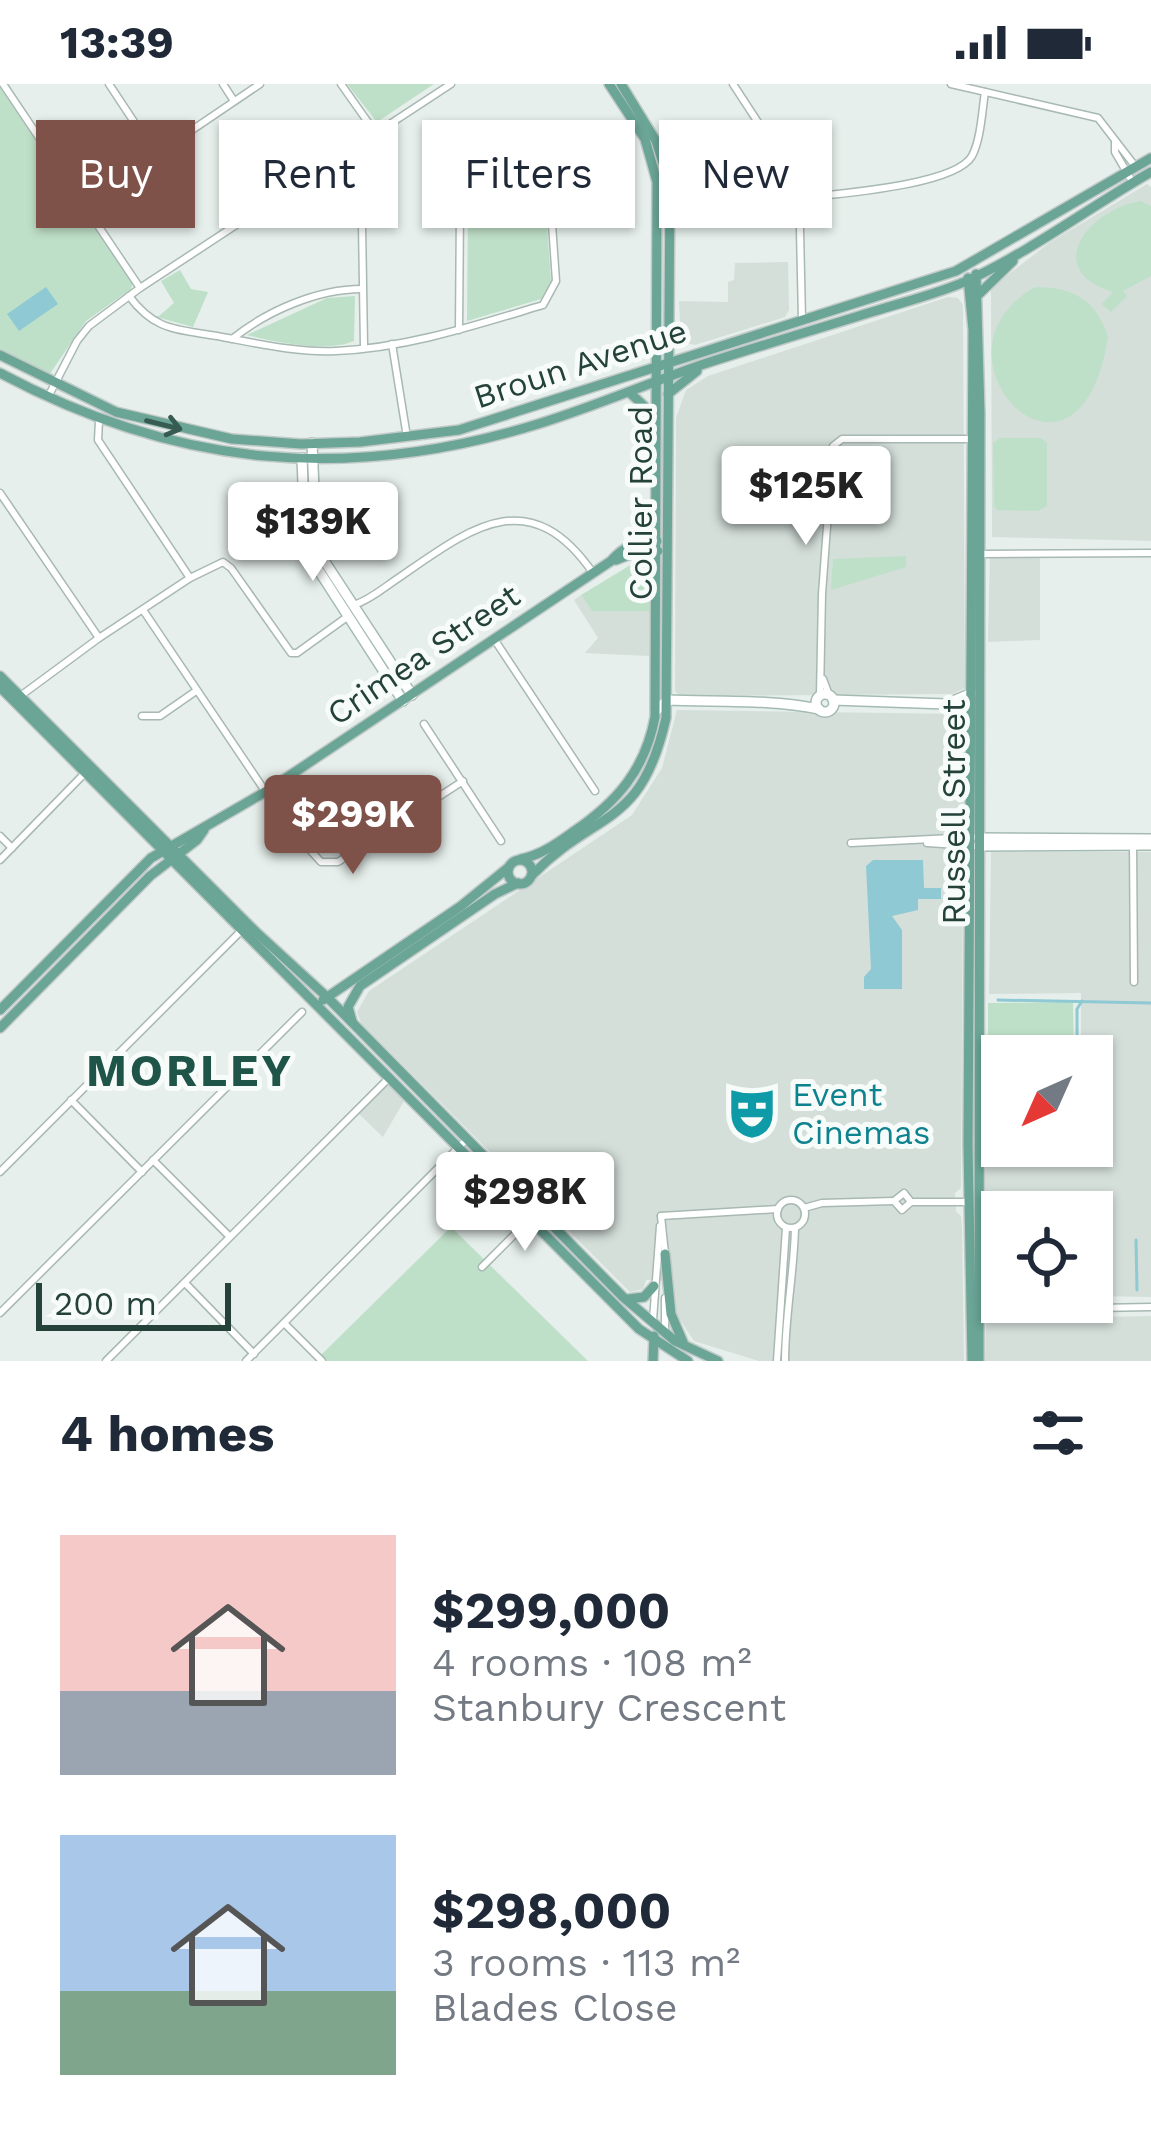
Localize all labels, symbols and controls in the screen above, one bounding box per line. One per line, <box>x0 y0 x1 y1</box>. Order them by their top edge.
text: 13:39 <box>60 16 174 69</box>
chip: Buy <box>36 120 195 228</box>
chip: Rent <box>219 120 398 228</box>
chip: Filters <box>422 120 635 228</box>
chip: New <box>659 120 832 228</box>
street label: Broun Avenue <box>469 311 692 416</box>
street label: Collier Road <box>621 406 660 600</box>
one-way arrow <box>145 415 183 437</box>
pin: $125K <box>722 446 890 548</box>
text: $125K <box>749 462 863 507</box>
pin: $139K <box>229 482 397 584</box>
text: $139K <box>255 498 371 543</box>
street label: Crimea Street <box>320 576 527 733</box>
street label: Russell Street <box>934 699 973 925</box>
pin: $299K <box>269 775 437 877</box>
text: $299K <box>291 791 415 836</box>
north arrow <box>981 1035 1113 1167</box>
map controls <box>981 1035 1113 1323</box>
district label: MORLEY <box>86 1044 294 1097</box>
place label: Event Cinemas <box>792 1075 930 1152</box>
theatre icon: Event Cinemas <box>723 1084 781 1142</box>
pin: $298K <box>441 1152 609 1254</box>
text: $298K <box>463 1168 587 1213</box>
button: locate <box>981 1191 1113 1323</box>
scale bar <box>36 1277 231 1330</box>
text: 200 m <box>54 1284 157 1323</box>
icon: filters <box>1025 1400 1091 1466</box>
text: 4 homes <box>60 1404 274 1463</box>
text: $299,000 <box>432 1581 670 1640</box>
icon: home <box>156 1583 300 1727</box>
text: 4 rooms · 108 m² <box>432 1640 752 1685</box>
text: Stanbury Crescent <box>432 1685 786 1730</box>
text: $298,000 <box>432 1881 671 1940</box>
icon: home <box>156 1883 300 2027</box>
text: 3 rooms · 113 m² <box>432 1940 740 1985</box>
text: Blades Close <box>432 1985 677 2030</box>

